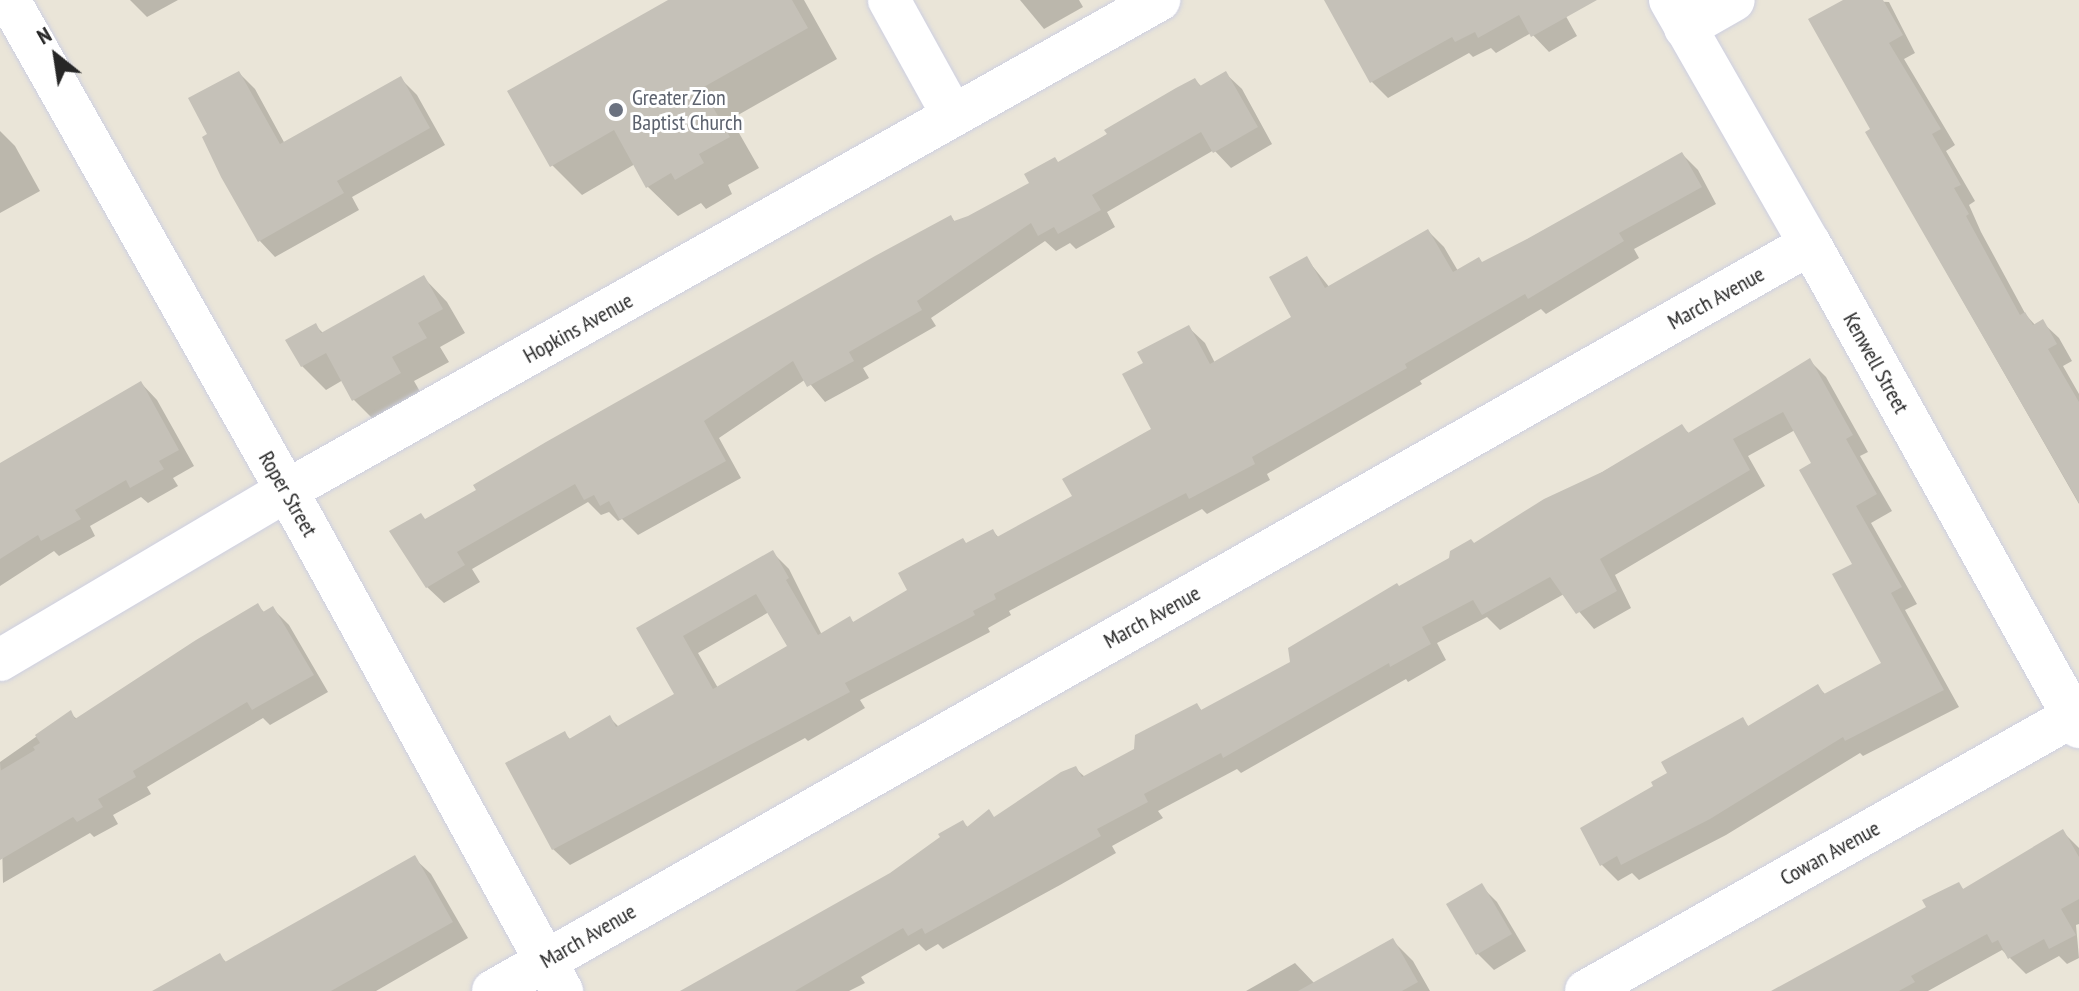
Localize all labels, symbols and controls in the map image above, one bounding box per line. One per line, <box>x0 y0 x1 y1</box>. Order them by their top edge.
north arrow <box>16 16 96 96</box>
text: N <box>32 20 56 50</box>
place label: Greater Zion Baptist Church <box>632 84 743 136</box>
marker: Greater Zion Baptist Church <box>607 101 625 119</box>
street label: March Avenue <box>1663 261 1769 335</box>
street label: Hopkins Avenue <box>518 287 638 369</box>
street label: Kenwell Street <box>1838 308 1914 418</box>
street label: Roper Street <box>253 447 323 541</box>
street label: March Avenue <box>1099 580 1205 654</box>
street label: Cowan Avenue <box>1775 815 1885 891</box>
street label: March Avenue <box>535 898 641 974</box>

